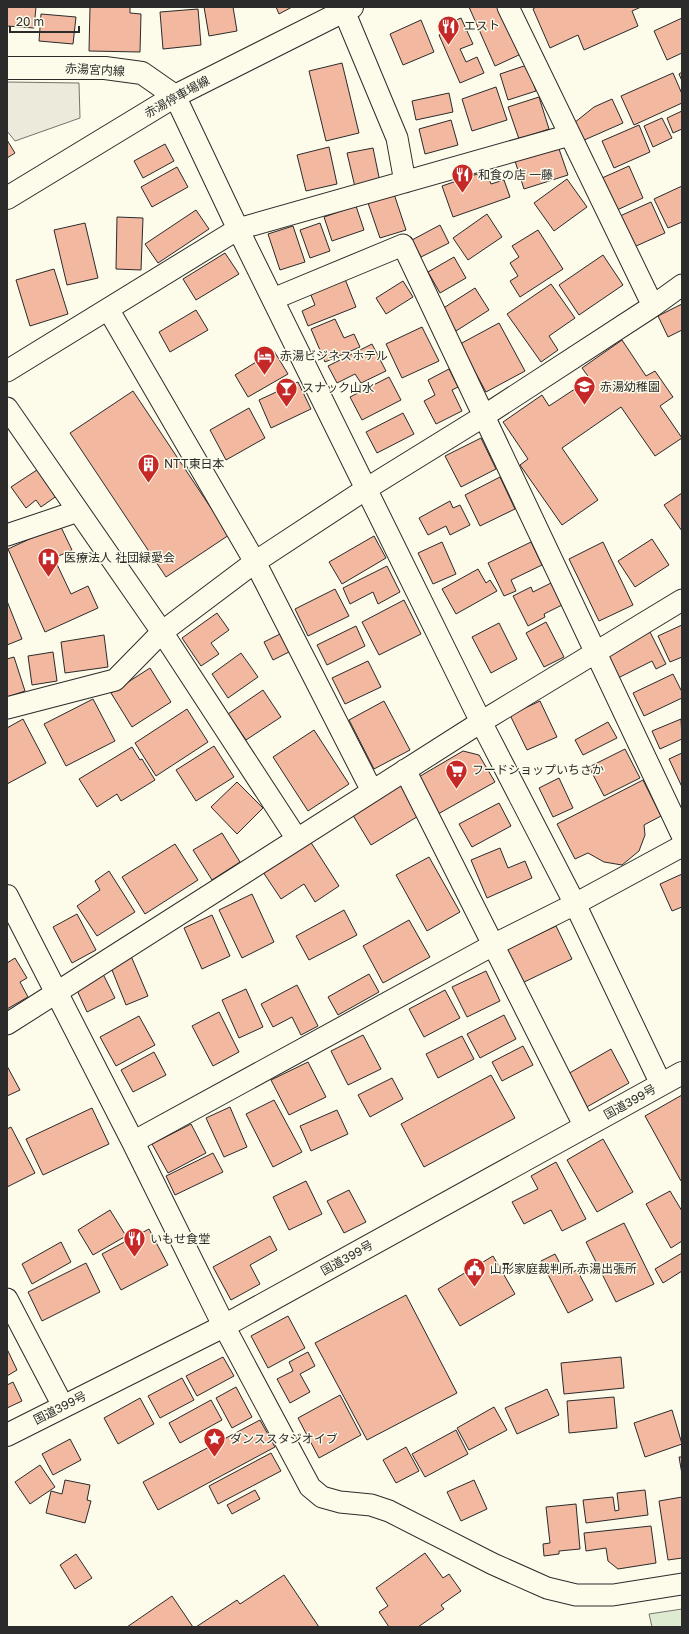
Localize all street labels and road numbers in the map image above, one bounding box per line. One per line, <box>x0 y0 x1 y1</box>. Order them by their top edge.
street label: 赤湯宮内線 <box>65 60 125 79</box>
street label: 赤湯停車場線 <box>142 73 212 121</box>
street label: 国道399号 <box>601 1081 659 1122</box>
street label: 国道399号 <box>318 1237 376 1278</box>
street label: 国道399号 <box>31 1388 89 1427</box>

